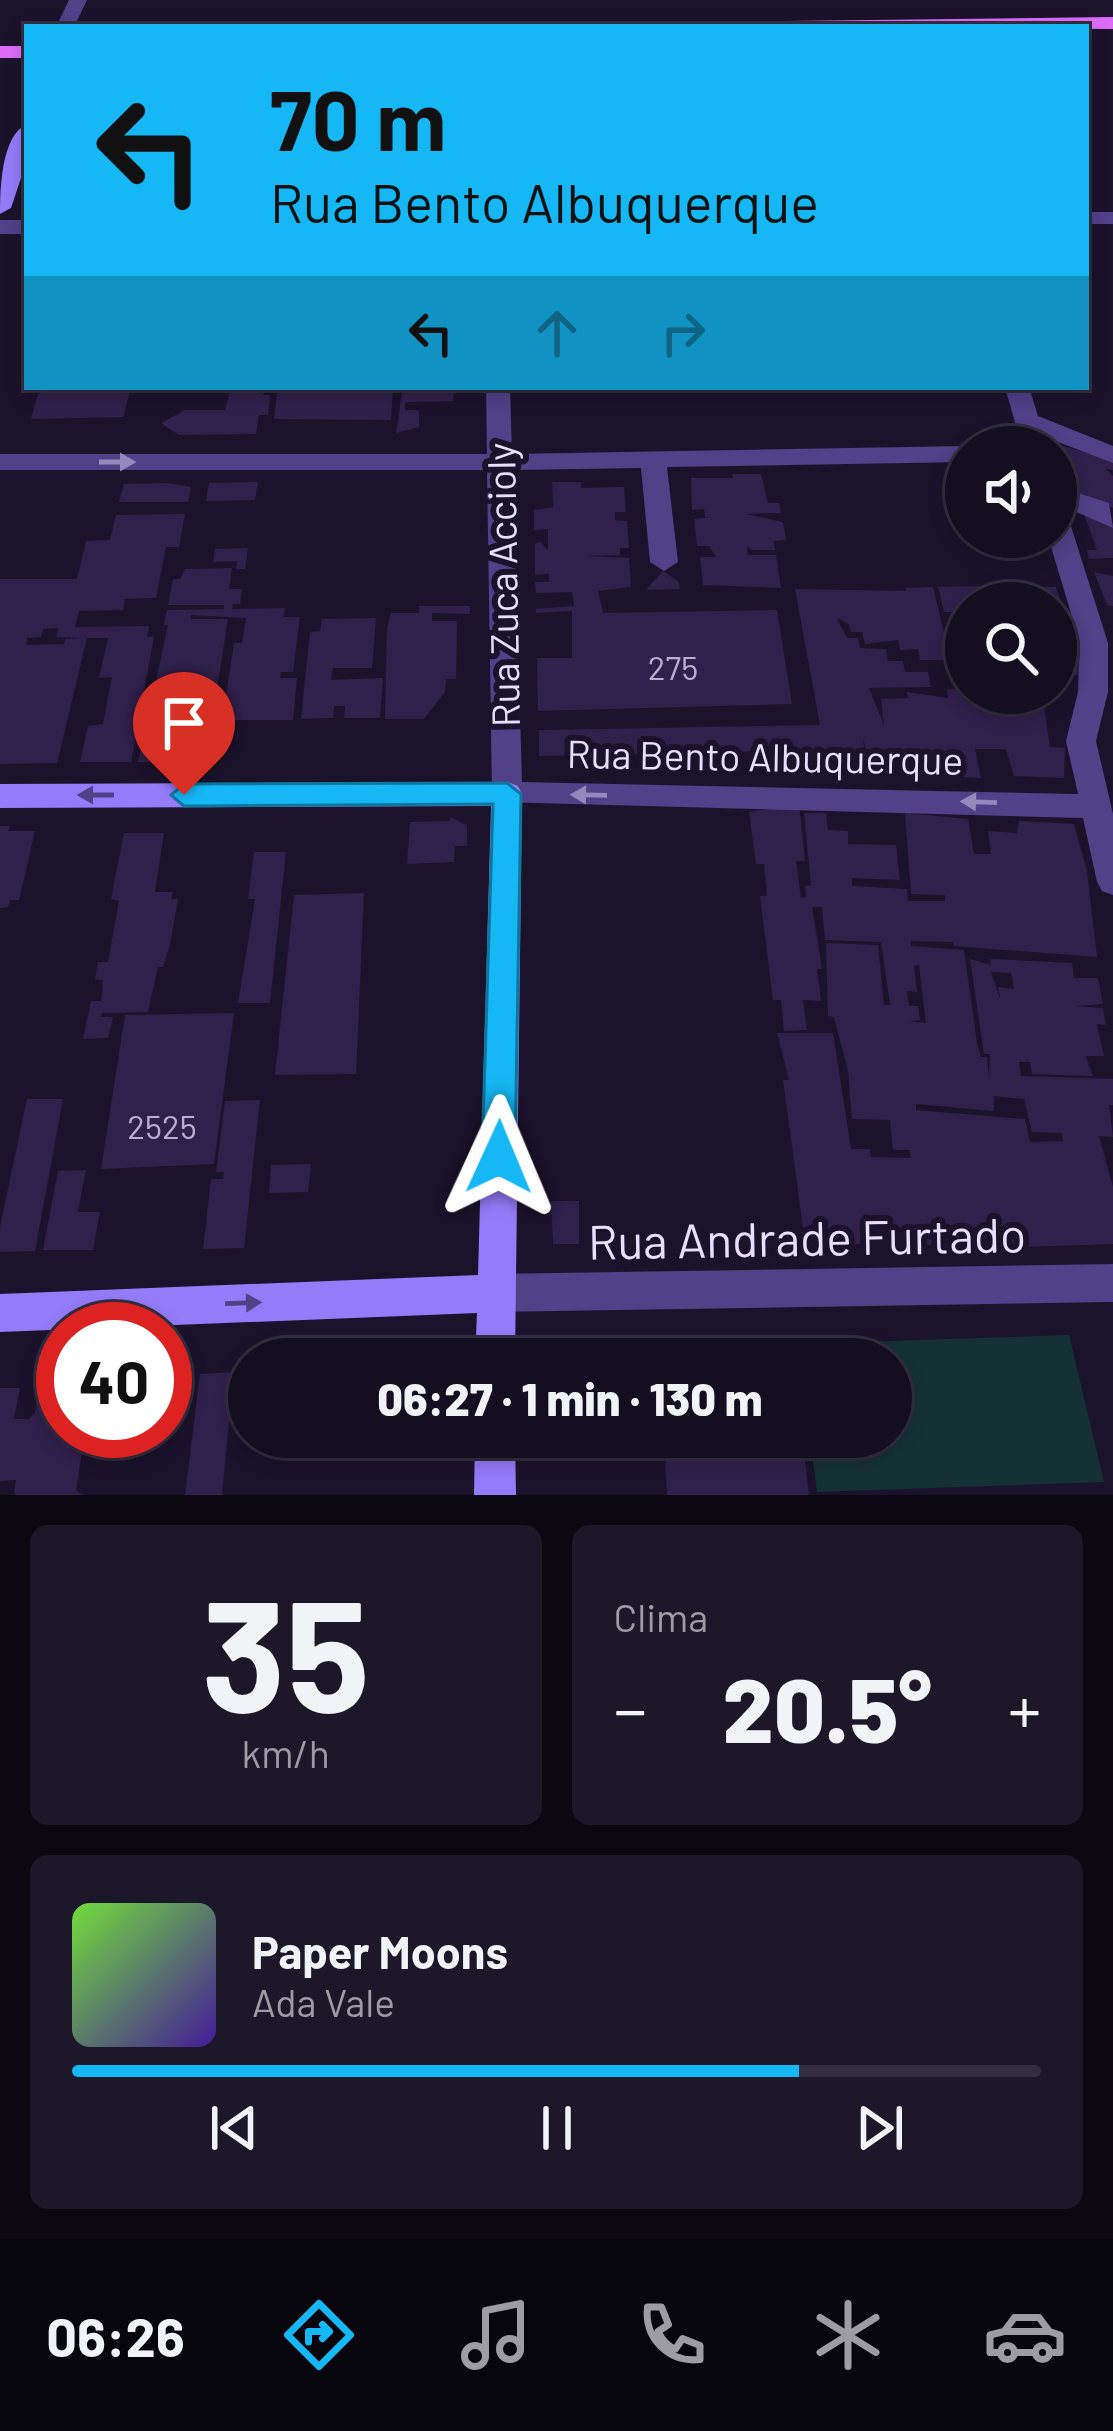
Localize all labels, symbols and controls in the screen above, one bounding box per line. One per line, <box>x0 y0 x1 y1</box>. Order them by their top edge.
text: 70 m <box>270 67 446 168</box>
icon: left <box>72 72 228 228</box>
text: Rua Bento Albuquerque <box>270 169 819 234</box>
icon: left <box>398 300 464 366</box>
icon: ahead <box>524 300 590 366</box>
icon: right <box>650 300 716 366</box>
map controls <box>945 426 1077 714</box>
button: sound <box>945 426 1077 558</box>
street label: Rua Zuca Accioly <box>476 442 528 728</box>
one-way arrow <box>99 452 137 472</box>
button: search <box>945 582 1077 714</box>
house number: 275 <box>648 647 698 687</box>
pin <box>133 672 235 795</box>
icon: arrive <box>151 690 217 756</box>
street label: Rua Bento Albuquerque <box>566 729 964 783</box>
one-way arrow <box>76 785 114 805</box>
one-way arrow <box>569 785 607 804</box>
one-way arrow <box>959 792 997 811</box>
position arrow <box>436 1094 562 1220</box>
house number: 2525 <box>127 1106 197 1146</box>
street label: Rua Andrade Furtado <box>587 1204 1027 1270</box>
one-way arrow <box>225 1294 263 1313</box>
speed limit sign: 40 <box>36 1302 192 1458</box>
text: 06:27 · 1 min · 130 m <box>377 1371 763 1425</box>
text: 35 <box>202 1557 370 1744</box>
text: Clima <box>614 1593 708 1640</box>
text: 20.5° <box>723 1653 932 1761</box>
text: − <box>614 1668 647 1747</box>
text: + <box>1008 1668 1041 1747</box>
text: km/h <box>242 1729 330 1776</box>
text: Paper Moons <box>252 1924 508 1978</box>
text: Ada Vale <box>252 1978 395 2025</box>
icon: previous <box>201 2095 267 2161</box>
icon: pause <box>524 2095 590 2161</box>
icon: next <box>847 2095 913 2161</box>
icon: directions <box>277 2293 361 2377</box>
icon: music <box>454 2293 538 2377</box>
icon: phone <box>630 2293 714 2377</box>
icon: climate <box>806 2293 890 2377</box>
icon: car <box>983 2293 1067 2377</box>
text: 06:26 <box>46 2303 185 2368</box>

